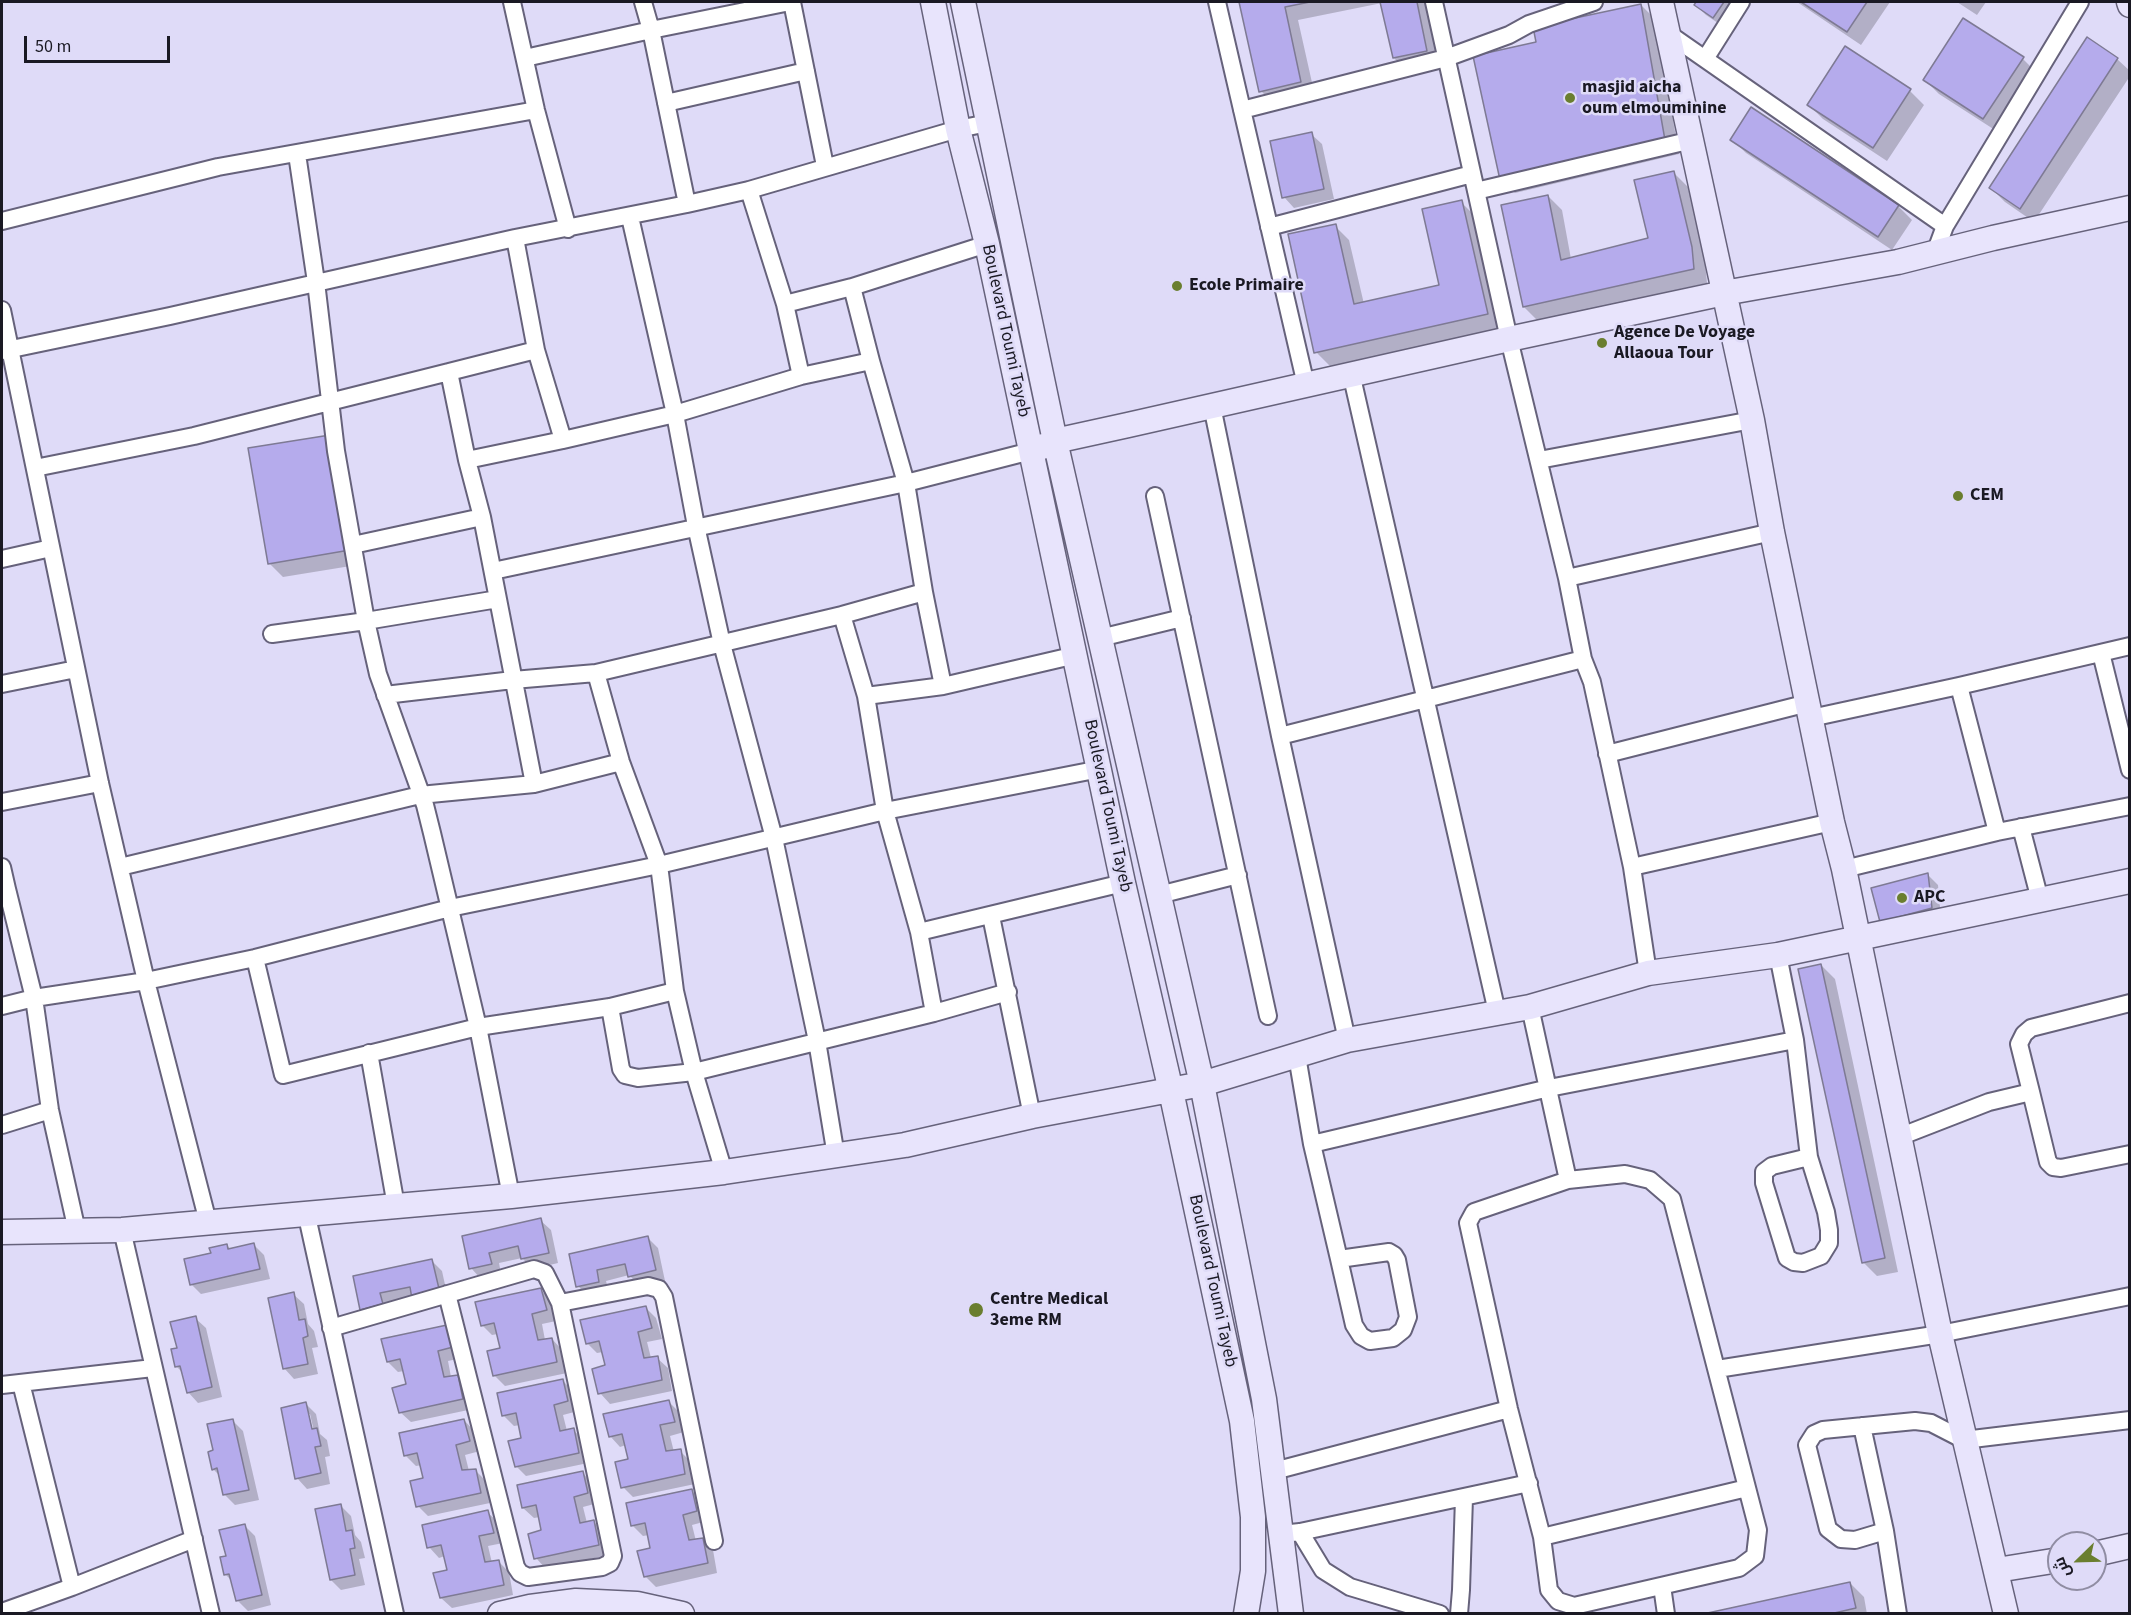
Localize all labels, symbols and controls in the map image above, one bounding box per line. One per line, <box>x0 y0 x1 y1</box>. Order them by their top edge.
scale bar <box>27 24 172 62</box>
text: 50 m <box>35 34 71 59</box>
place label: masjid aicha oum elmouminine <box>1582 77 1727 119</box>
marker: masjid aicha oum elmouminine <box>1563 91 1577 105</box>
street label: Boulevard Toumi Tayeb <box>976 243 1034 419</box>
place label: Ecole Primaire <box>1189 275 1304 297</box>
marker: Ecole Primaire <box>1170 279 1184 293</box>
place label: Agence De Voyage Allaoua Tour <box>1614 322 1755 364</box>
marker: Agence De Voyage Allaoua Tour <box>1595 336 1609 350</box>
place label: CEM <box>1970 485 2004 507</box>
marker: CEM <box>1951 489 1965 503</box>
street label: Boulevard Toumi Tayeb <box>1078 718 1136 894</box>
place label: APC <box>1914 887 1946 909</box>
marker: APC <box>1895 891 1909 905</box>
street label: Boulevard Toumi Tayeb <box>1183 1193 1241 1369</box>
place label: Centre Medical 3eme RM <box>990 1289 1108 1332</box>
marker: Centre Medical 3eme RM <box>967 1301 985 1319</box>
north arrow <box>2047 1531 2107 1591</box>
text: ش <box>2048 1554 2076 1581</box>

